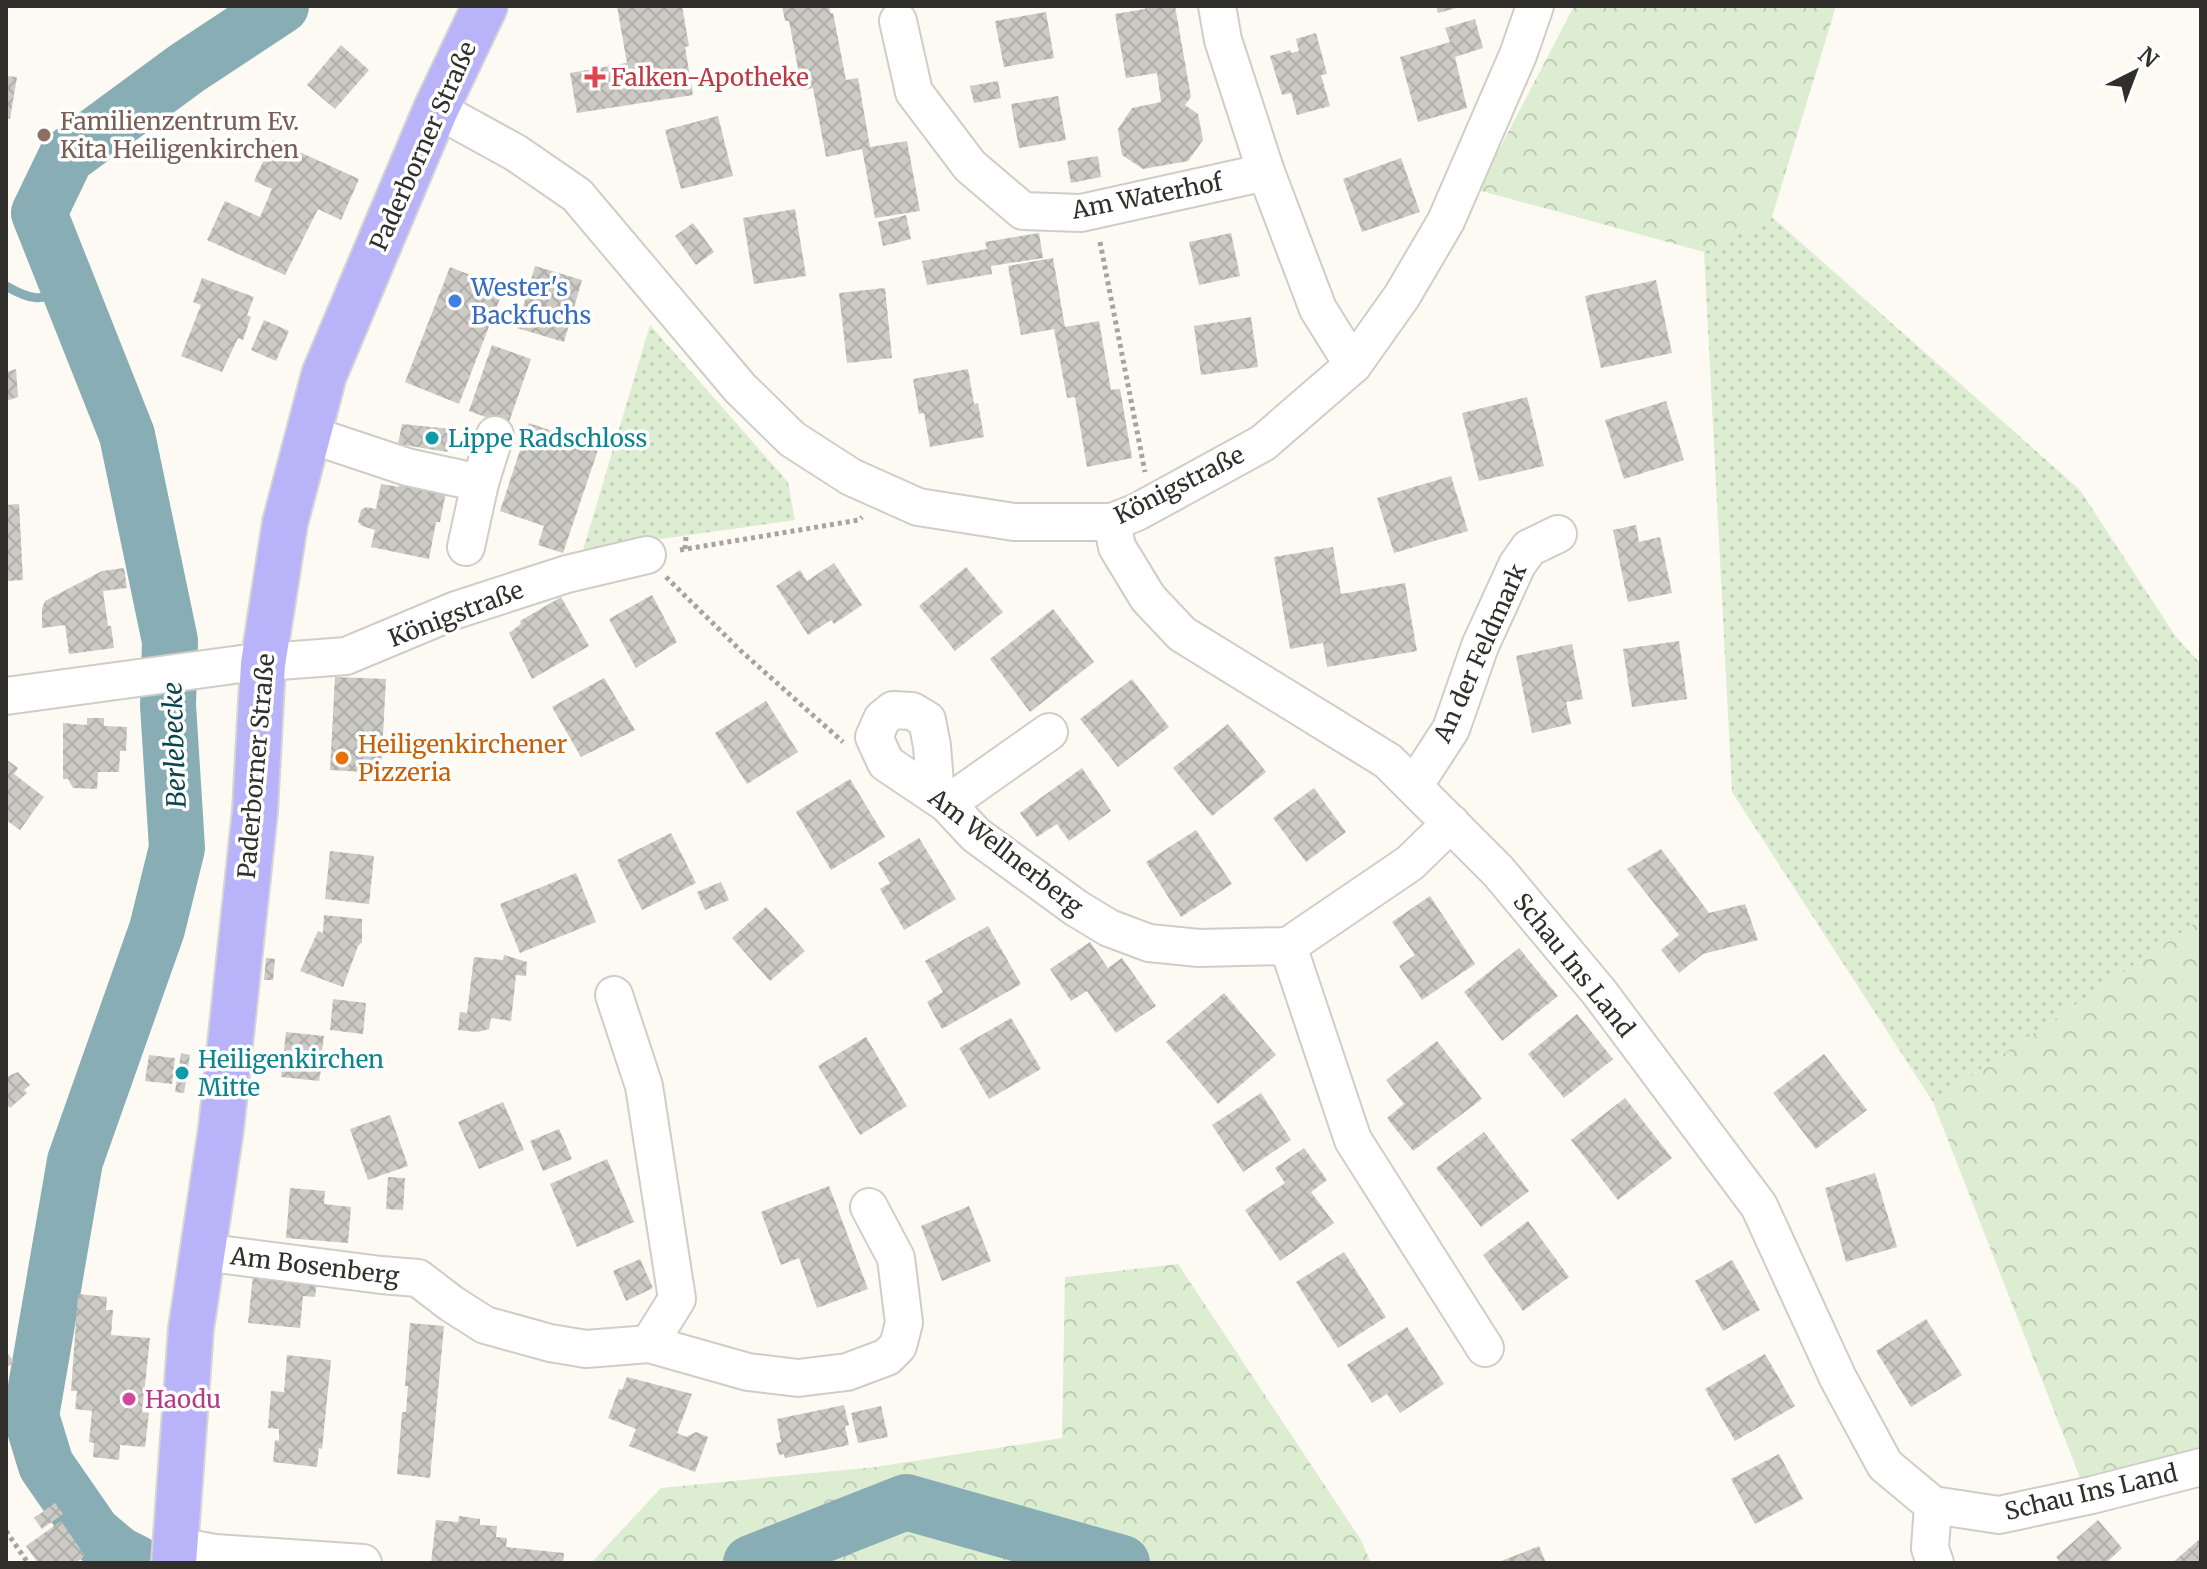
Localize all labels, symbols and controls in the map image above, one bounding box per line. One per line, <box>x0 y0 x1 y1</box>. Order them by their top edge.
north arrow <box>2095 32 2175 112</box>
street label: Paderborner Straße <box>363 37 483 255</box>
text: N <box>2133 41 2165 74</box>
place label: Falken-Apotheke <box>611 62 809 93</box>
marker: Falken-Apotheke <box>586 68 604 86</box>
place label: Familienzentrum Ev. Kita Heiligenkirchen <box>60 106 299 165</box>
marker: Familienzentrum Ev. Kita Heiligenkirchen <box>35 126 53 144</box>
street label: Am Waterhof <box>1068 166 1226 226</box>
place label: Wester's Backfuchs <box>470 272 591 331</box>
marker: Wester's Backfuchs <box>446 292 464 310</box>
place label: Lippe Radschloss <box>448 423 647 454</box>
marker: Lippe Radschloss <box>423 429 441 447</box>
street label: Königstraße <box>1109 439 1249 531</box>
street label: An der Feldmark <box>1426 558 1534 748</box>
street label: Königstraße <box>384 574 528 654</box>
street label: Paderborner Straße <box>231 652 281 880</box>
water label: Berlebecke <box>155 681 193 809</box>
place label: Heiligenkirchener Pizzeria <box>358 729 568 788</box>
marker: Heiligenkirchener Pizzeria <box>333 749 351 767</box>
street label: Am Wellnerberg <box>922 781 1090 922</box>
street label: Schau Ins Land <box>1506 887 1642 1043</box>
place label: Heiligenkirchen Mitte <box>198 1044 384 1103</box>
marker: Heiligenkirchen Mitte <box>173 1064 191 1082</box>
street label: Am Bosenberg <box>228 1240 401 1292</box>
place label: Haodu <box>145 1384 221 1415</box>
marker: Haodu <box>120 1390 138 1408</box>
street label: Schau Ins Land <box>2002 1457 2180 1527</box>

